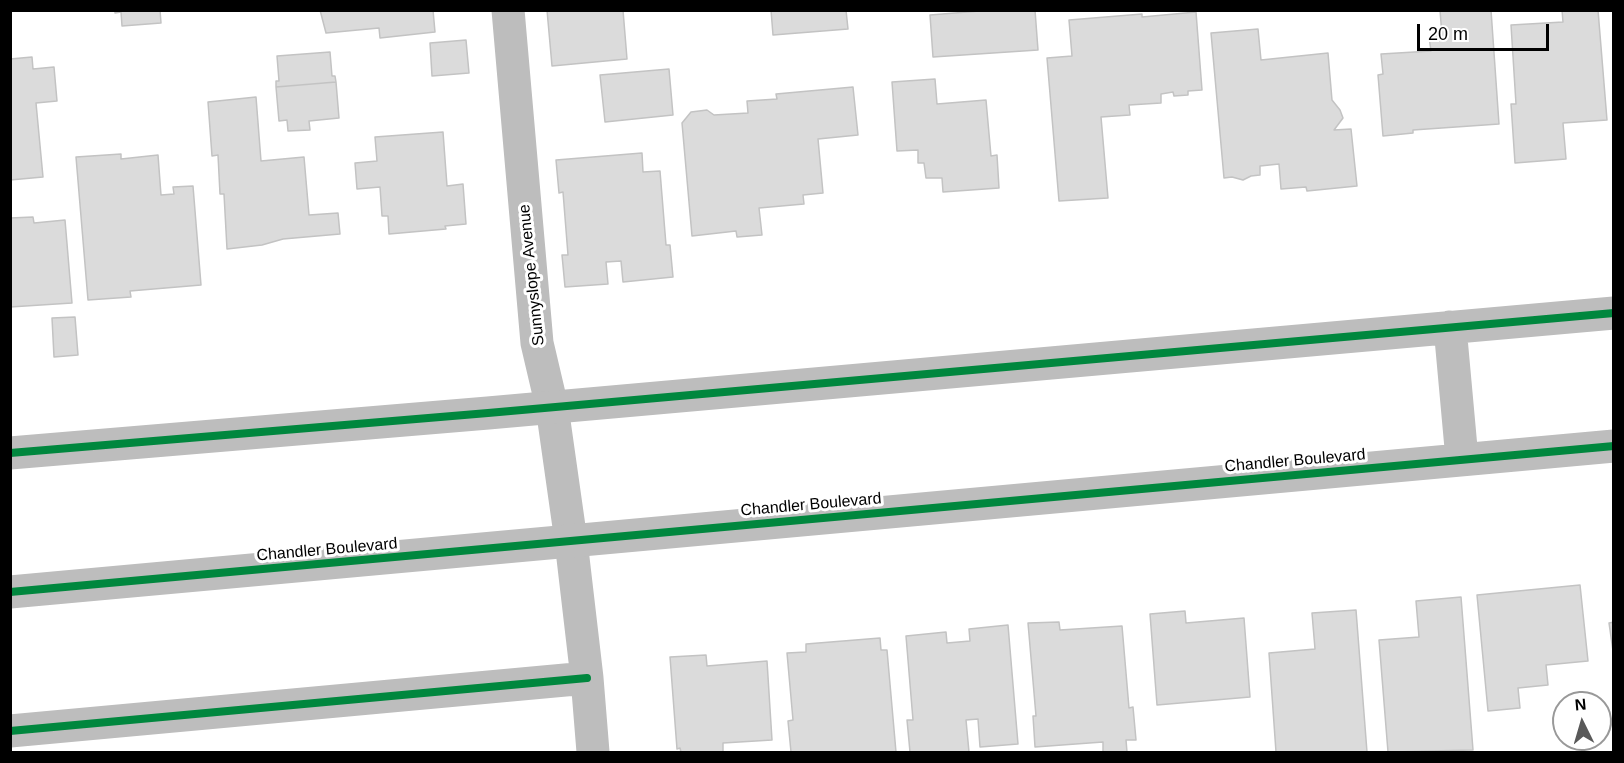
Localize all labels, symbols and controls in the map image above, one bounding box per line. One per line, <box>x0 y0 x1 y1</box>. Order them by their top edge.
scale bar <box>1420 12 1552 50</box>
text: 20 m <box>1428 24 1468 44</box>
street label: Sunnyslope Avenue <box>515 203 549 347</box>
street label: Chandler Boulevard <box>1224 445 1366 477</box>
street label: Chandler Boulevard <box>740 489 882 521</box>
street label: Chandler Boulevard <box>256 534 398 566</box>
north arrow <box>1552 691 1612 751</box>
text: N <box>1574 696 1587 714</box>

